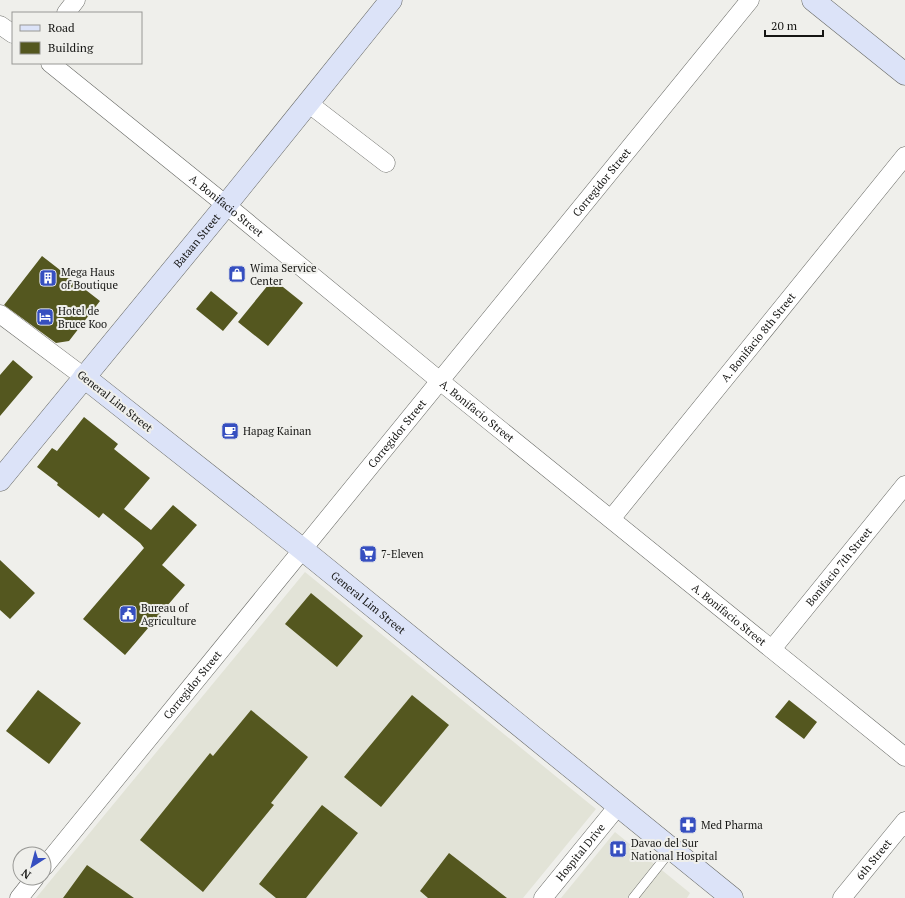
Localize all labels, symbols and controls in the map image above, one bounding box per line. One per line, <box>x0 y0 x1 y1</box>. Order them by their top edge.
legend <box>12 12 142 64</box>
scale bar <box>765 12 823 38</box>
text: 20 m <box>771 18 798 33</box>
text: Road <box>48 20 75 35</box>
text: Building <box>48 40 94 55</box>
street label: Corregidor Street <box>569 145 634 220</box>
street label: A. Bonifacio Street <box>187 171 266 240</box>
street label: Bataan Street <box>170 210 223 271</box>
place label: Wima Service Center <box>250 261 317 288</box>
shop icon: Wima Service Center <box>227 264 247 284</box>
place label: Mega Haus of Boutique <box>61 265 118 292</box>
building icon: Mega Haus of Boutique <box>38 268 58 288</box>
street label: A. Bonifacio 8th Street <box>718 290 799 385</box>
place label: Hotel de Bruce Koo <box>58 304 107 331</box>
hotel icon: Hotel de Bruce Koo <box>35 307 55 327</box>
street label: General Lim Street <box>75 367 155 435</box>
street label: A. Bonifacio Street <box>437 377 517 445</box>
street label: Corregidor Street <box>365 396 429 471</box>
cafe icon: Hapag Kainan <box>220 421 240 441</box>
place label: Hapag Kainan <box>243 424 312 438</box>
street label: Bonifacio 7th Street <box>803 524 875 609</box>
supermarket icon: 7-Eleven <box>358 544 378 564</box>
place label: 7-Eleven <box>381 547 424 561</box>
street label: General Lim Street <box>328 568 408 637</box>
street label: A. Bonifacio Street <box>689 581 769 649</box>
place label: Bureau of Agriculture <box>141 601 197 628</box>
public building icon: Bureau of Agriculture <box>118 604 138 624</box>
street label: Corregidor Street <box>160 648 225 722</box>
pharmacy icon: Med Pharma <box>678 815 698 835</box>
place label: Med Pharma <box>701 818 763 832</box>
street label: Hospital Drive <box>553 820 608 884</box>
place label: Davao del Sur National Hospital <box>631 836 718 863</box>
street label: 6th Street <box>853 836 894 883</box>
hospital icon: Davao del Sur National Hospital <box>608 839 628 859</box>
north arrow <box>12 846 52 886</box>
text: N <box>18 866 34 882</box>

